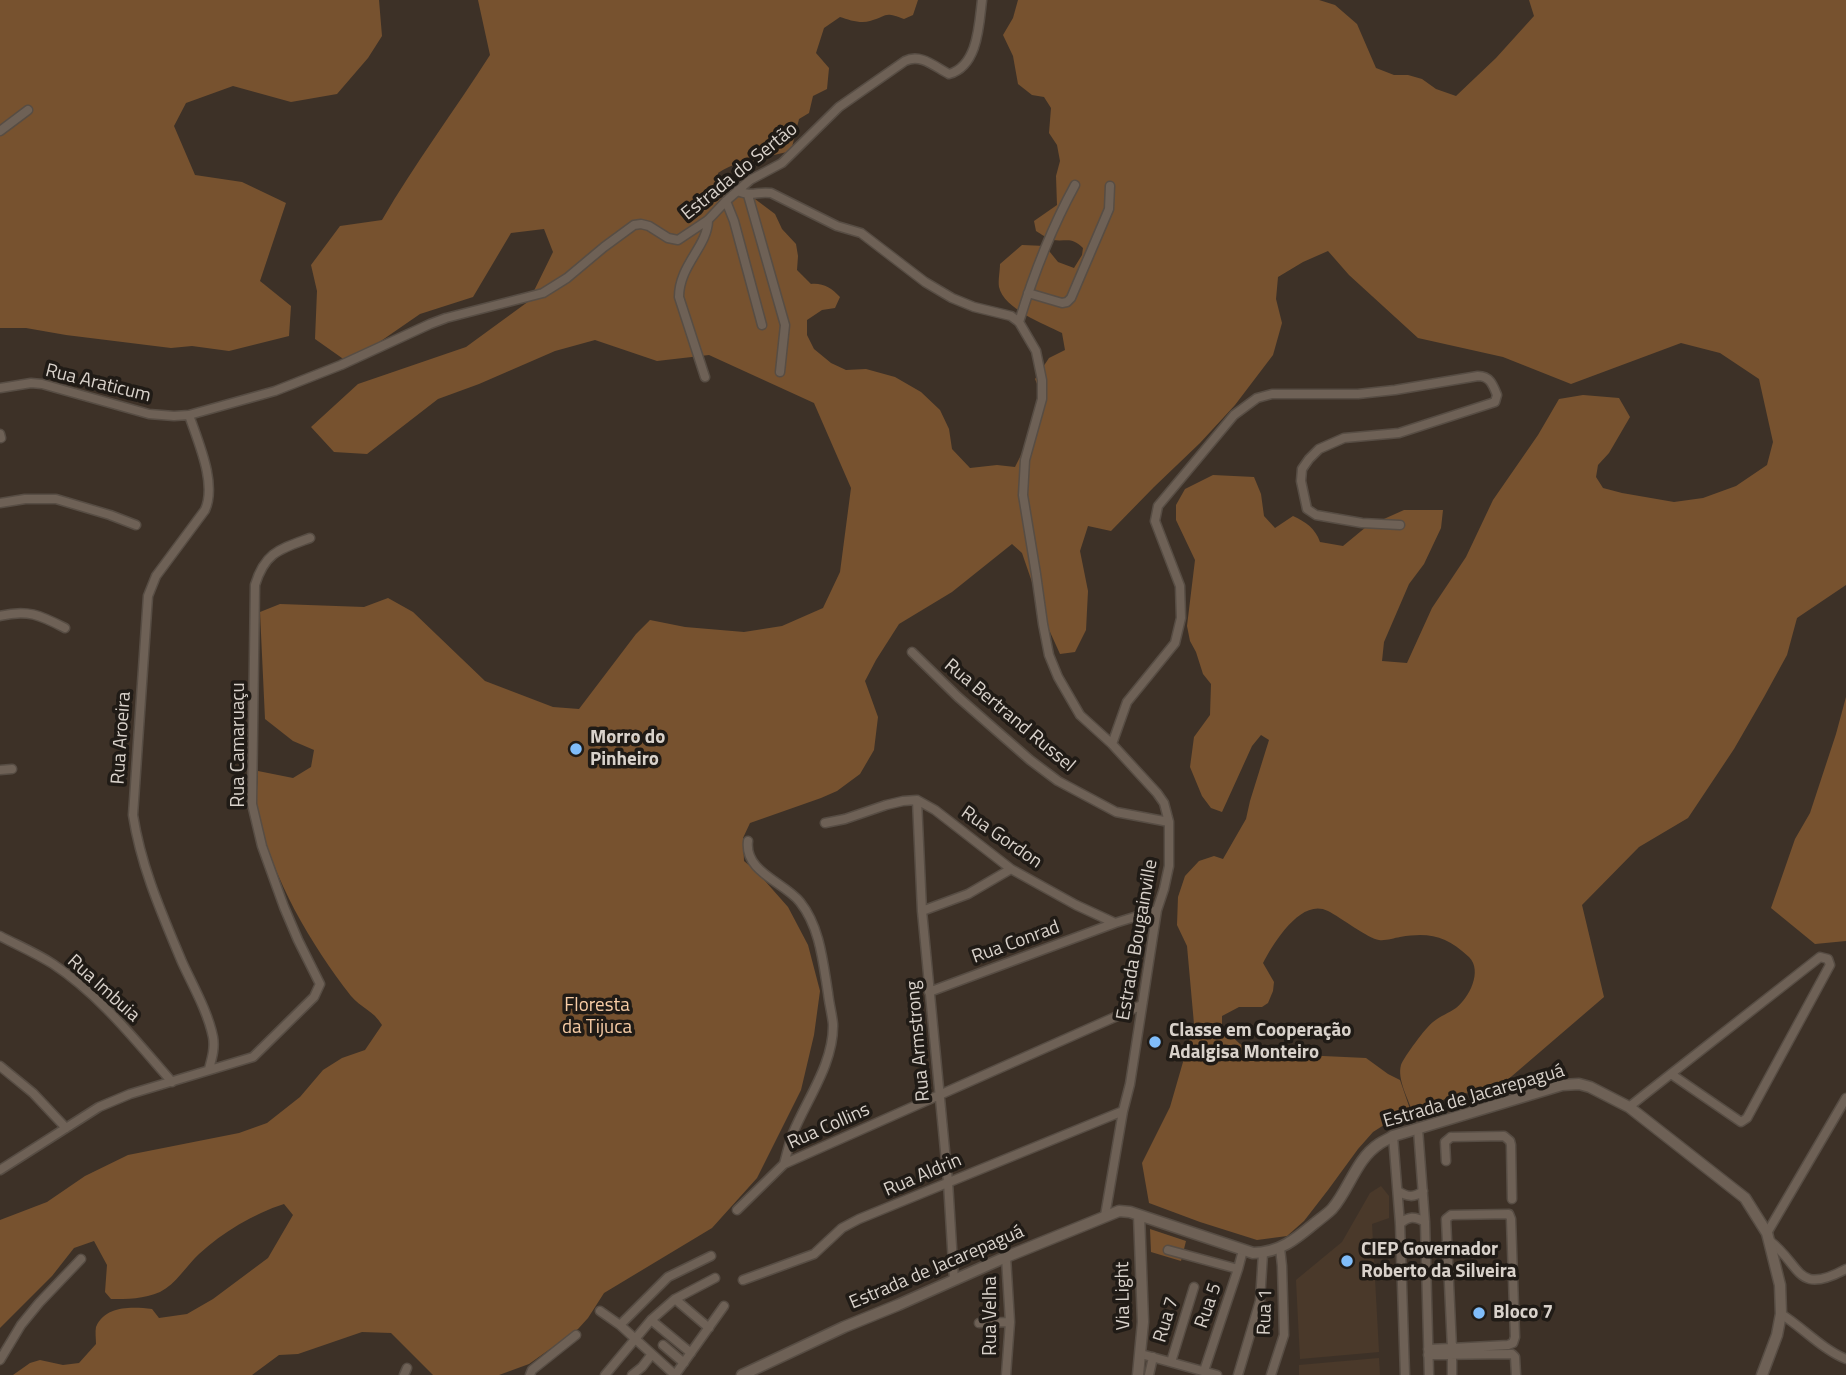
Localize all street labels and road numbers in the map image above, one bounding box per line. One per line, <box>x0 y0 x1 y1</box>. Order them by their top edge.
street label: Estrada do Sertão <box>677 118 803 226</box>
street label: Rua Araticum <box>43 360 153 408</box>
street label: Rua Bertrand Russel <box>939 655 1079 777</box>
street label: Rua Camaruaçu <box>228 682 250 808</box>
street label: Rua Aroeira <box>107 691 137 785</box>
street label: Rua Gordon <box>956 802 1046 874</box>
street label: Estrada Bougainville <box>1113 858 1163 1022</box>
street label: Rua Conrad <box>969 917 1063 969</box>
street label: Rua Imbuia <box>62 950 144 1028</box>
street label: Rua Armstrong <box>902 980 936 1102</box>
street label: Estrada de Jacarepaguá <box>1381 1060 1567 1134</box>
street label: Rua Collins <box>784 1099 874 1155</box>
street label: Rua Aldrin <box>881 1149 965 1203</box>
street label: Estrada de Jacarepaguá <box>846 1221 1028 1315</box>
street label: Via Light <box>1112 1261 1136 1331</box>
street label: Rua Velha <box>980 1276 1002 1356</box>
street label: Rua 5 <box>1191 1281 1227 1331</box>
street label: Rua 1 <box>1254 1289 1278 1335</box>
street label: Rua 7 <box>1149 1295 1185 1345</box>

